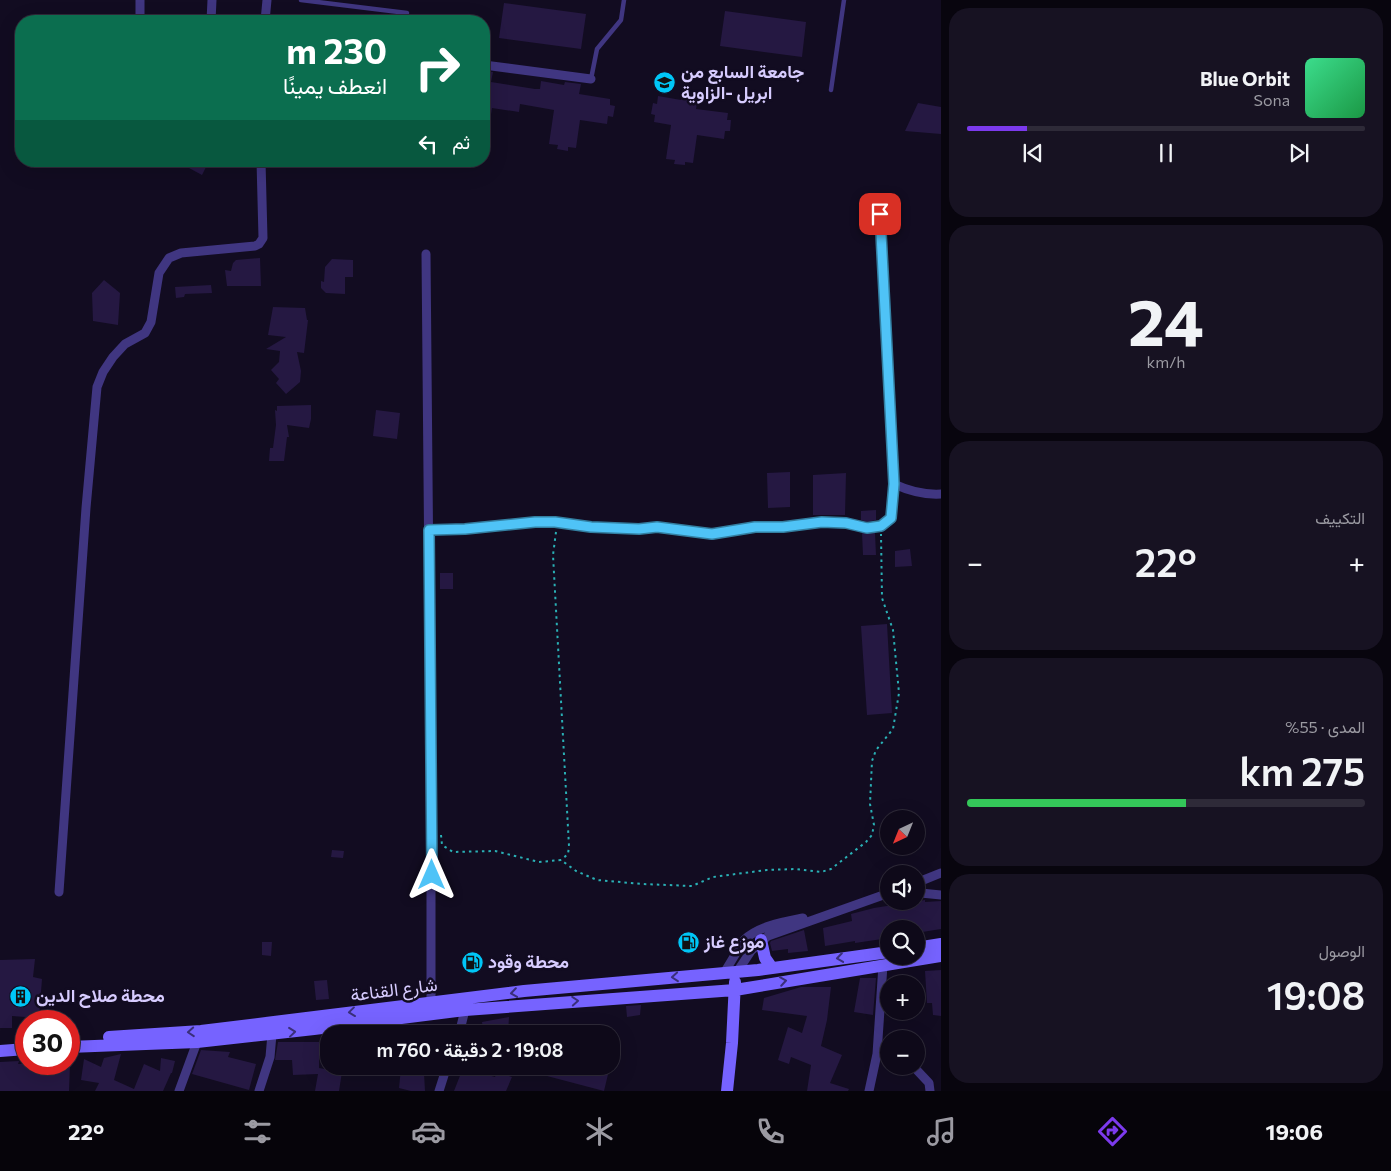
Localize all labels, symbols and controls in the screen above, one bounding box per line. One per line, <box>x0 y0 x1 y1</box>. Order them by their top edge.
text: 230 m <box>286 28 387 71</box>
icon: right <box>405 35 470 100</box>
place label: جامعة السابع من ابريل -الزاوية <box>681 60 804 104</box>
text: Blue Orbit <box>1200 67 1290 90</box>
school or university icon: جامعة السابع من ابريل -الزاوية <box>653 70 677 94</box>
text: انعطف يمينًا <box>283 72 387 99</box>
text: Sona <box>1254 90 1290 109</box>
icon: left <box>414 130 442 158</box>
text: ثم <box>452 130 470 153</box>
icon: previous <box>1019 139 1047 167</box>
icon: pause <box>1152 139 1180 167</box>
icon: next <box>1285 139 1313 167</box>
pin <box>859 193 901 235</box>
icon: arrive <box>866 200 894 228</box>
text: 24 <box>1128 280 1204 359</box>
text: km/h <box>1147 352 1185 371</box>
text: التكييف <box>1315 508 1365 527</box>
text: 22° <box>1135 538 1197 585</box>
text: − <box>967 545 983 579</box>
text: + <box>1349 545 1365 579</box>
text: المدى · 55% <box>1285 717 1365 736</box>
text: 275 km <box>1239 747 1365 794</box>
north arrow <box>880 810 925 855</box>
map controls <box>880 810 925 1075</box>
position arrow <box>405 848 457 900</box>
button: sound <box>880 865 925 910</box>
button: search <box>880 920 925 965</box>
fuel station icon: موزع غاز <box>676 930 700 954</box>
place label: موزع غاز <box>703 930 765 954</box>
text: الوصول <box>1319 941 1365 960</box>
fuel station icon: محطة وقود <box>460 950 484 974</box>
place label: محطة وقود <box>488 950 569 973</box>
one-way arrow <box>836 953 845 963</box>
text: 19:08 <box>1267 971 1365 1018</box>
one-way arrow <box>671 972 679 983</box>
street label: شارع القناعة <box>349 973 439 1007</box>
button: + <box>880 975 925 1020</box>
one-way arrow <box>779 976 787 987</box>
building icon: محطة صلاح الدين <box>8 984 32 1008</box>
place label: محطة صلاح الدين <box>36 984 165 1008</box>
one-way arrow <box>509 987 517 998</box>
one-way arrow <box>571 996 579 1007</box>
one-way arrow <box>348 1006 356 1017</box>
speed limit sign: 30 <box>15 1010 80 1075</box>
one-way arrow <box>187 1026 195 1037</box>
one-way arrow <box>288 1027 296 1038</box>
button: − <box>880 1030 925 1075</box>
text: 19:08 · 2 دقيقة · 760 m <box>377 1038 564 1061</box>
icon: filters <box>240 1114 275 1149</box>
icon: car <box>411 1114 446 1149</box>
icon: climate <box>582 1114 617 1149</box>
icon: phone <box>753 1114 788 1149</box>
icon: music <box>924 1114 959 1149</box>
icon: directions <box>1095 1114 1130 1149</box>
text: 22° <box>68 1118 104 1145</box>
text: 19:06 <box>1266 1118 1323 1145</box>

